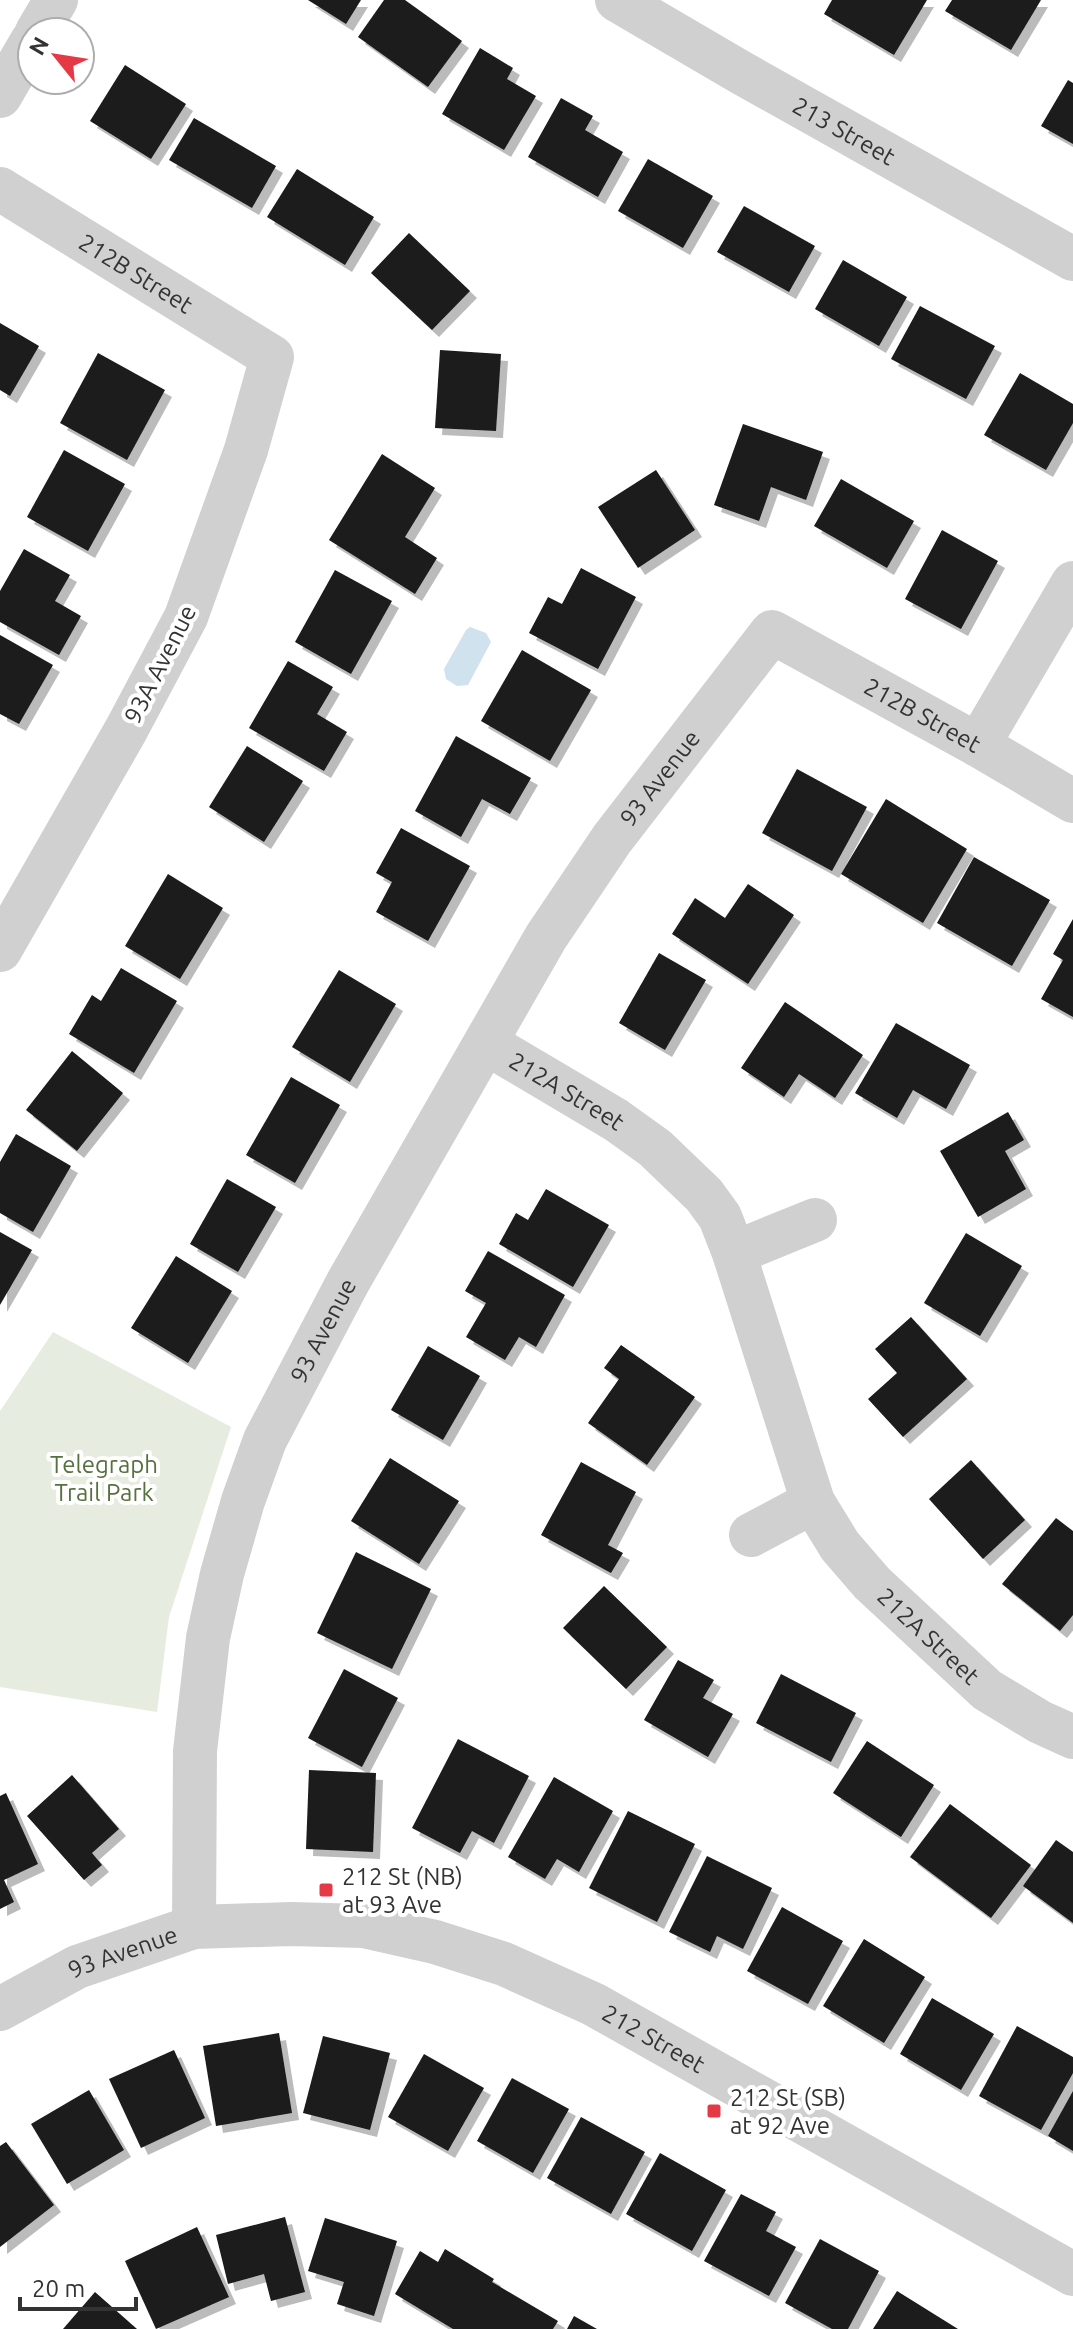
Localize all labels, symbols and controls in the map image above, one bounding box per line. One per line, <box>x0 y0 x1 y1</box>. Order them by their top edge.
north arrow <box>16 16 96 96</box>
text: N <box>23 32 53 59</box>
street label: 213 Street <box>788 91 901 170</box>
street label: 212B Street <box>74 228 198 319</box>
street label: 93A Avenue <box>119 600 201 728</box>
street label: 212B Street <box>860 672 986 758</box>
street label: 93 Avenue <box>614 725 705 831</box>
street label: 212A Street <box>505 1046 630 1136</box>
street label: 93 Avenue <box>284 1274 361 1387</box>
park label: Telegraph Trail Park <box>50 1451 158 1506</box>
street label: 212A Street <box>872 1582 985 1690</box>
place label: 212 St (NB) at 93 Ave <box>342 1863 463 1918</box>
marker: 212 St (NB) at 93 Ave <box>317 1881 335 1899</box>
street label: 93 Avenue <box>63 1920 181 1983</box>
street label: 212 Street <box>598 1999 710 2078</box>
place label: 212 St (SB) at 92 Ave <box>730 2084 846 2139</box>
marker: 212 St (SB) at 92 Ave <box>705 2102 723 2120</box>
scale bar <box>20 2261 136 2311</box>
text: 20 m <box>32 2275 85 2302</box>

